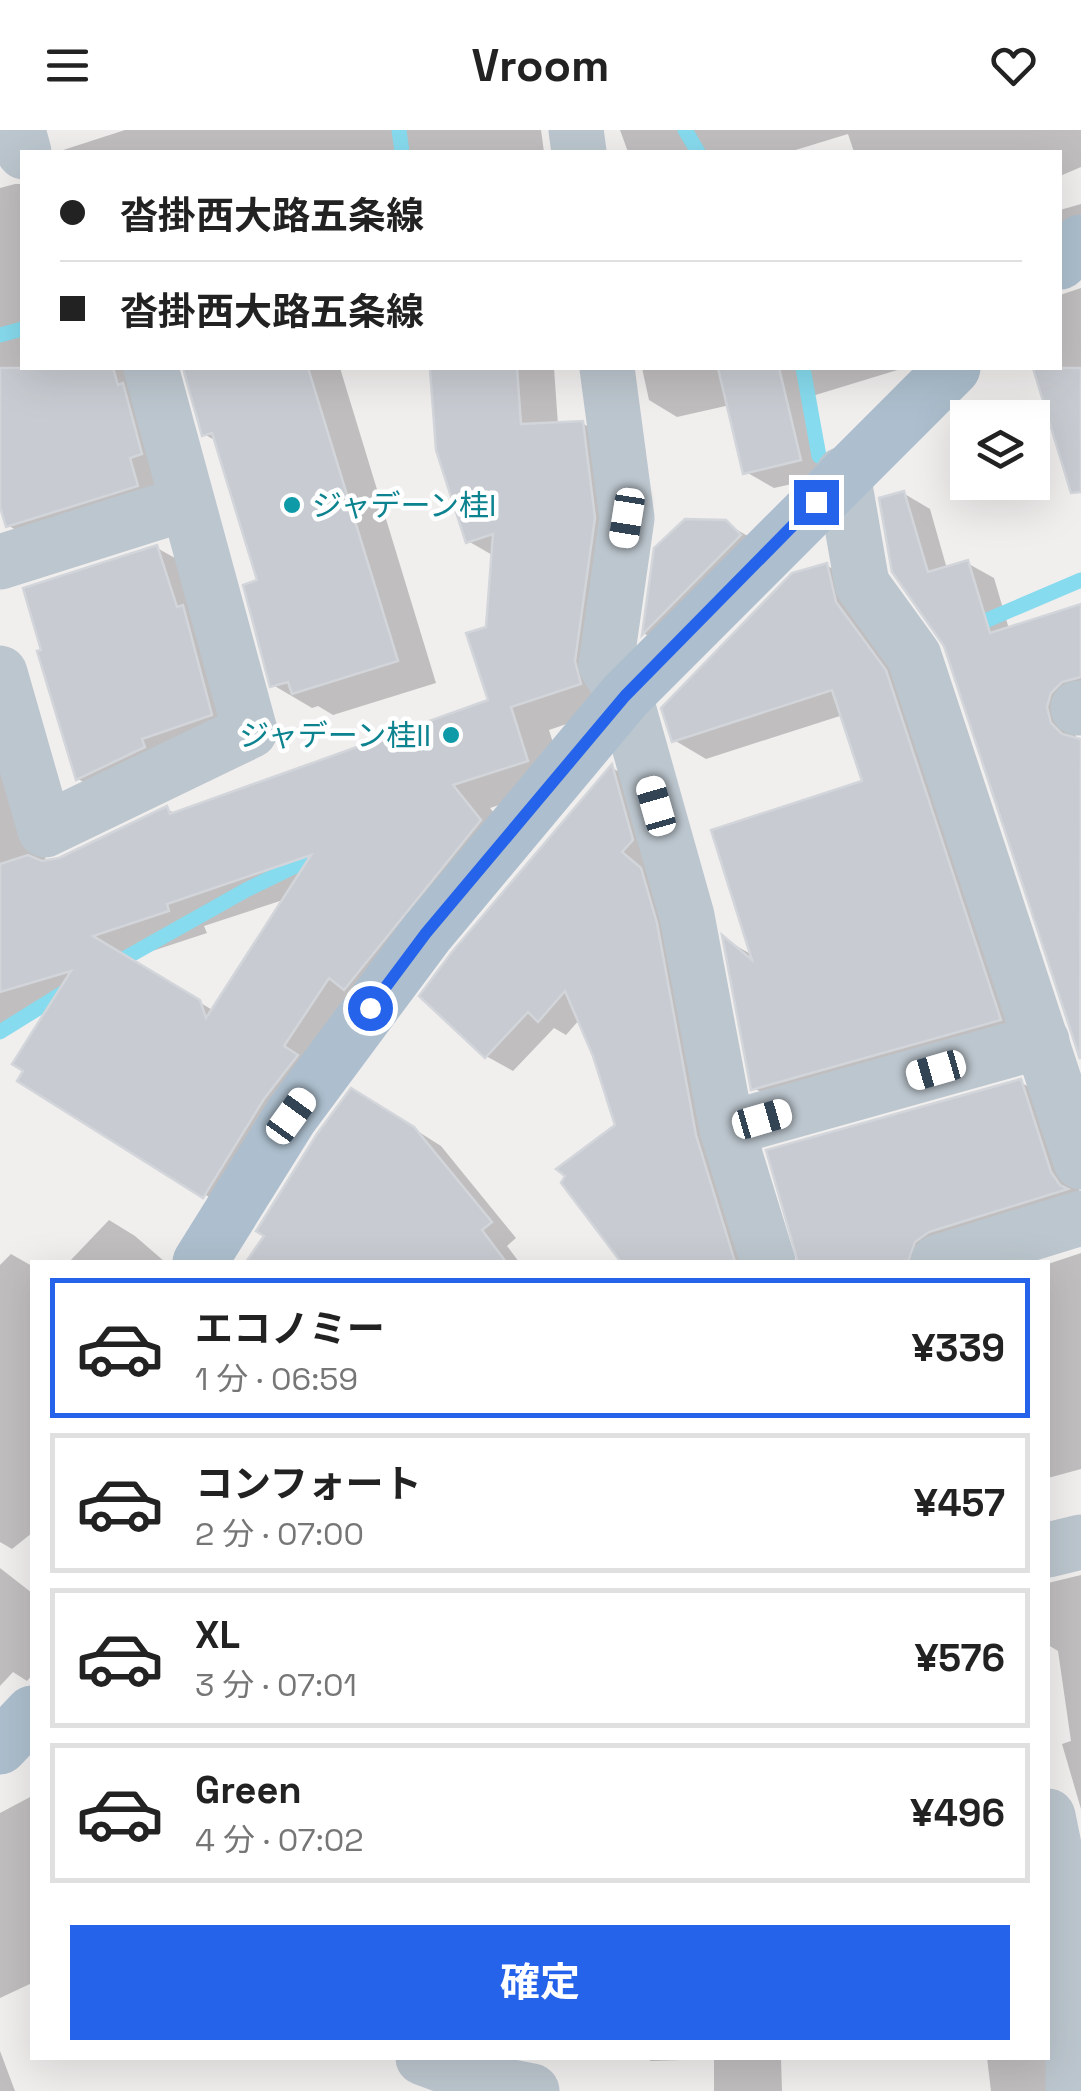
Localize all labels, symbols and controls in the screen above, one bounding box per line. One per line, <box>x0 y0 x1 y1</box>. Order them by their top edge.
text: Vroom <box>472 37 609 94</box>
icon: menu <box>40 38 95 93</box>
icon: heart <box>986 38 1041 93</box>
text: 沓掛西大路五条線 <box>120 192 424 240</box>
text: 沓掛西大路五条線 <box>120 288 424 336</box>
map controls <box>950 400 1050 500</box>
button: layers <box>950 400 1050 500</box>
route end <box>794 480 839 525</box>
place label: ジャデーン桂I <box>312 486 496 525</box>
car <box>607 486 647 550</box>
marker: ジャデーン桂I <box>281 494 303 516</box>
place label: ジャデーン桂II <box>239 716 431 755</box>
marker: ジャデーン桂II <box>440 724 462 746</box>
car <box>633 773 679 839</box>
route start <box>348 986 393 1031</box>
car <box>903 1047 969 1093</box>
car <box>261 1083 321 1149</box>
car <box>729 1096 795 1142</box>
icon: car <box>75 1303 165 1393</box>
text: エコノミー <box>195 1305 385 1353</box>
text: ¥339 <box>912 1324 1005 1372</box>
text: 1 分 · 06:59 <box>195 1359 358 1399</box>
icon: car <box>75 1458 165 1548</box>
text: コンフォート <box>195 1460 422 1508</box>
text: ¥457 <box>914 1479 1005 1527</box>
text: 2 分 · 07:00 <box>195 1514 364 1554</box>
text: XL <box>195 1611 240 1659</box>
icon: car <box>75 1613 165 1703</box>
text: ¥576 <box>915 1634 1005 1682</box>
text: 3 分 · 07:01 <box>195 1665 357 1705</box>
text: Green <box>195 1766 302 1814</box>
icon: car <box>75 1768 165 1858</box>
text: ¥496 <box>910 1789 1005 1837</box>
text: 4 分 · 07:02 <box>195 1820 364 1860</box>
button: 確定 <box>70 1925 1010 2040</box>

